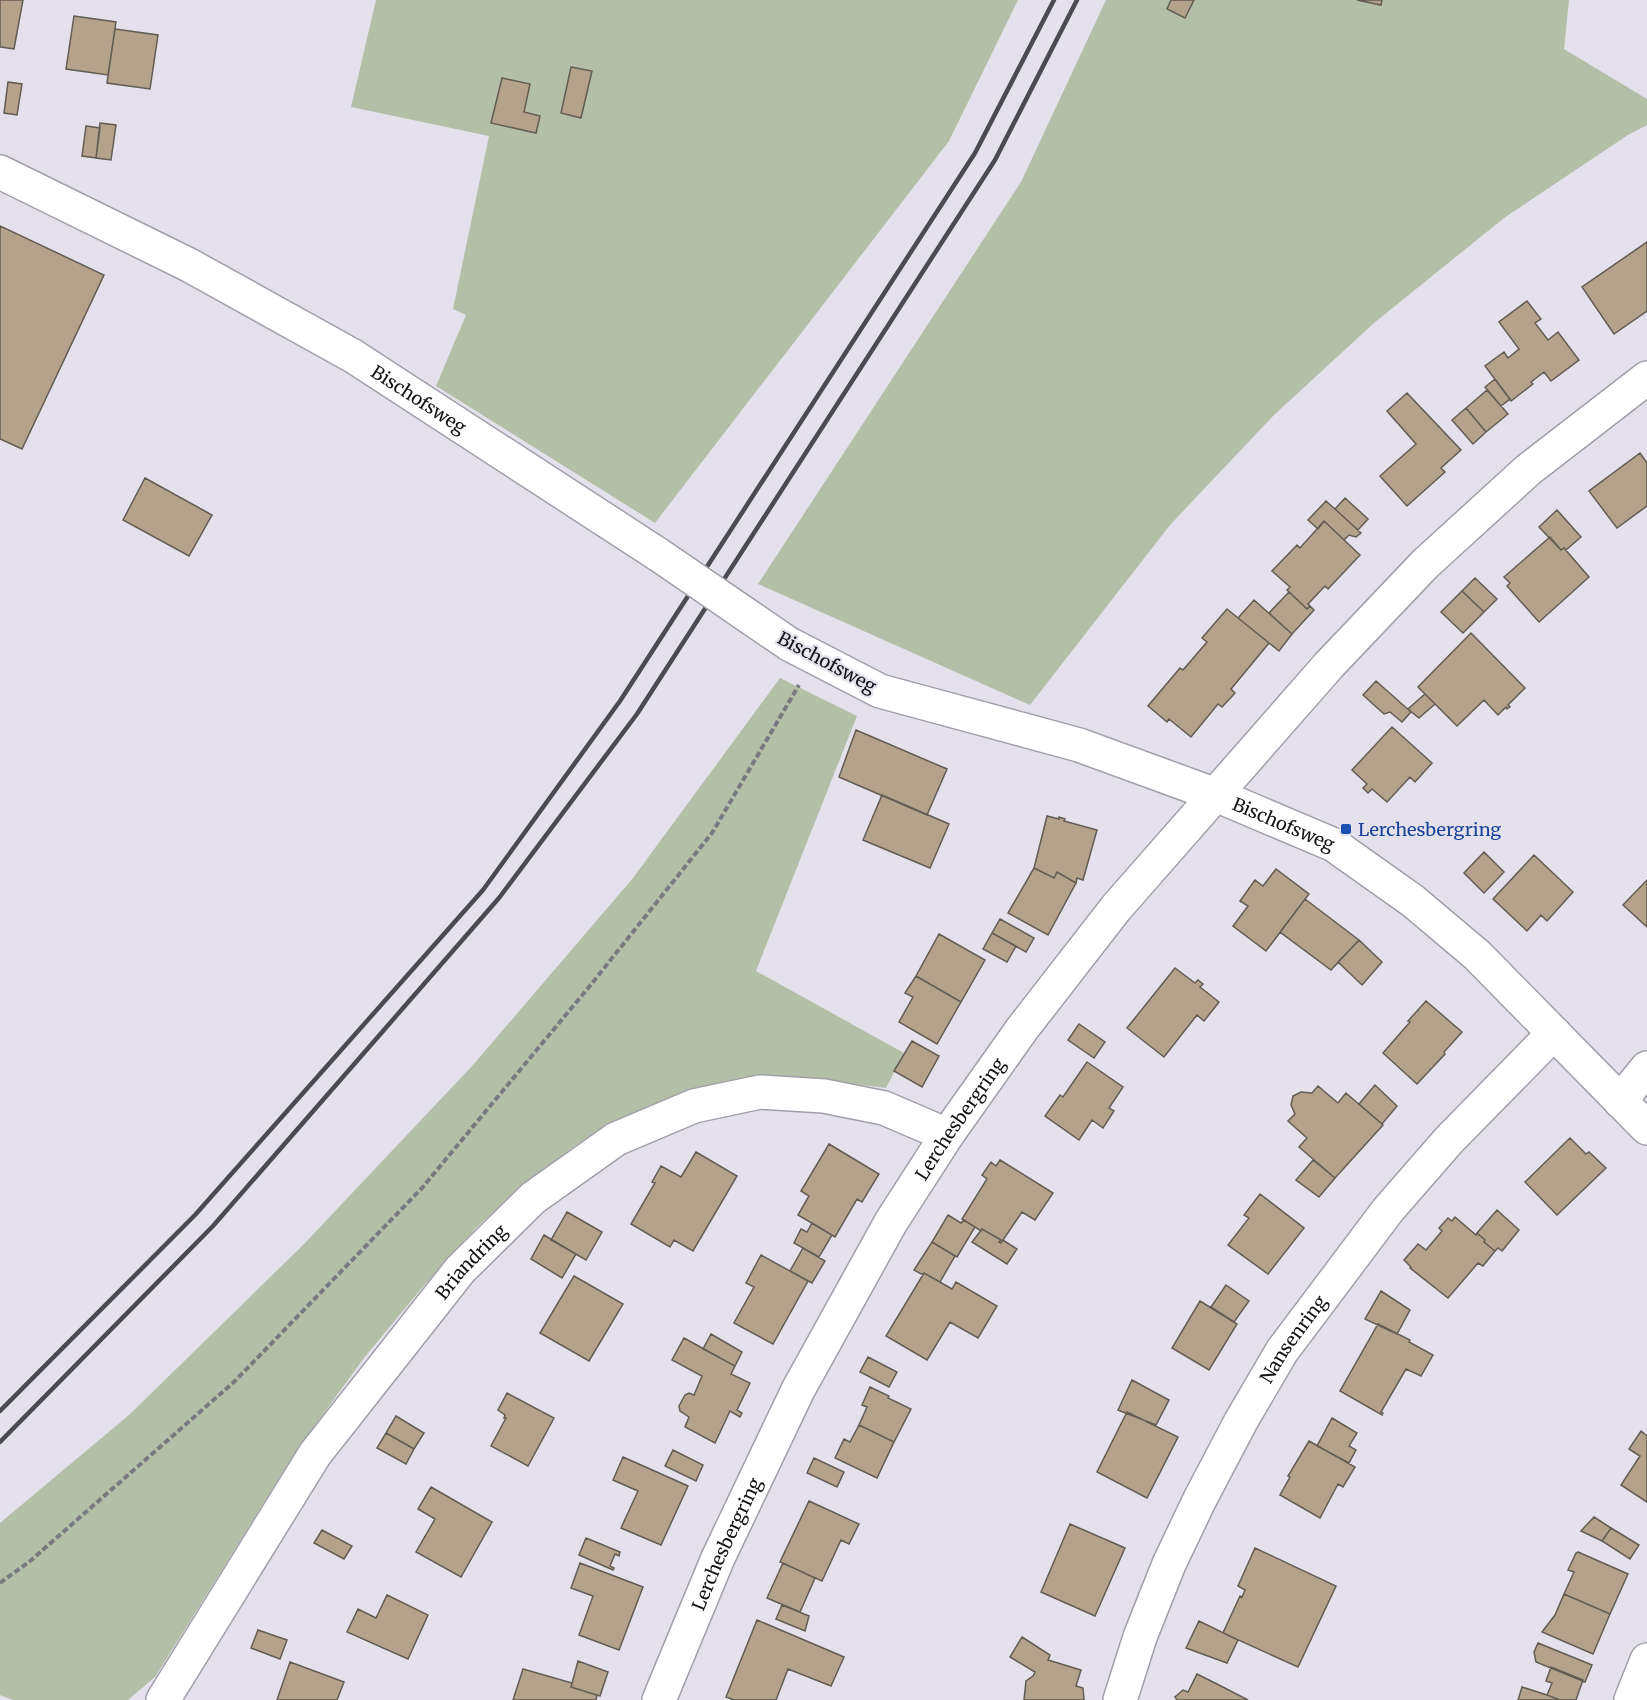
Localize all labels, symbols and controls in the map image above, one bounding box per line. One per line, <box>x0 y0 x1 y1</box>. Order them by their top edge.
street label: Bischofsweg <box>367 360 471 438</box>
street label: Bischofsweg <box>774 626 880 698</box>
street label: Bischofsweg <box>1229 792 1338 856</box>
place label: Lerchesbergring <box>1358 818 1501 841</box>
marker: Lerchesbergring <box>1339 822 1353 836</box>
street label: Lerchesbergring <box>910 1053 1010 1184</box>
street label: Briandring <box>430 1219 512 1304</box>
street label: Nansenring <box>1254 1290 1332 1387</box>
street label: Lerchesbergring <box>686 1474 766 1614</box>

